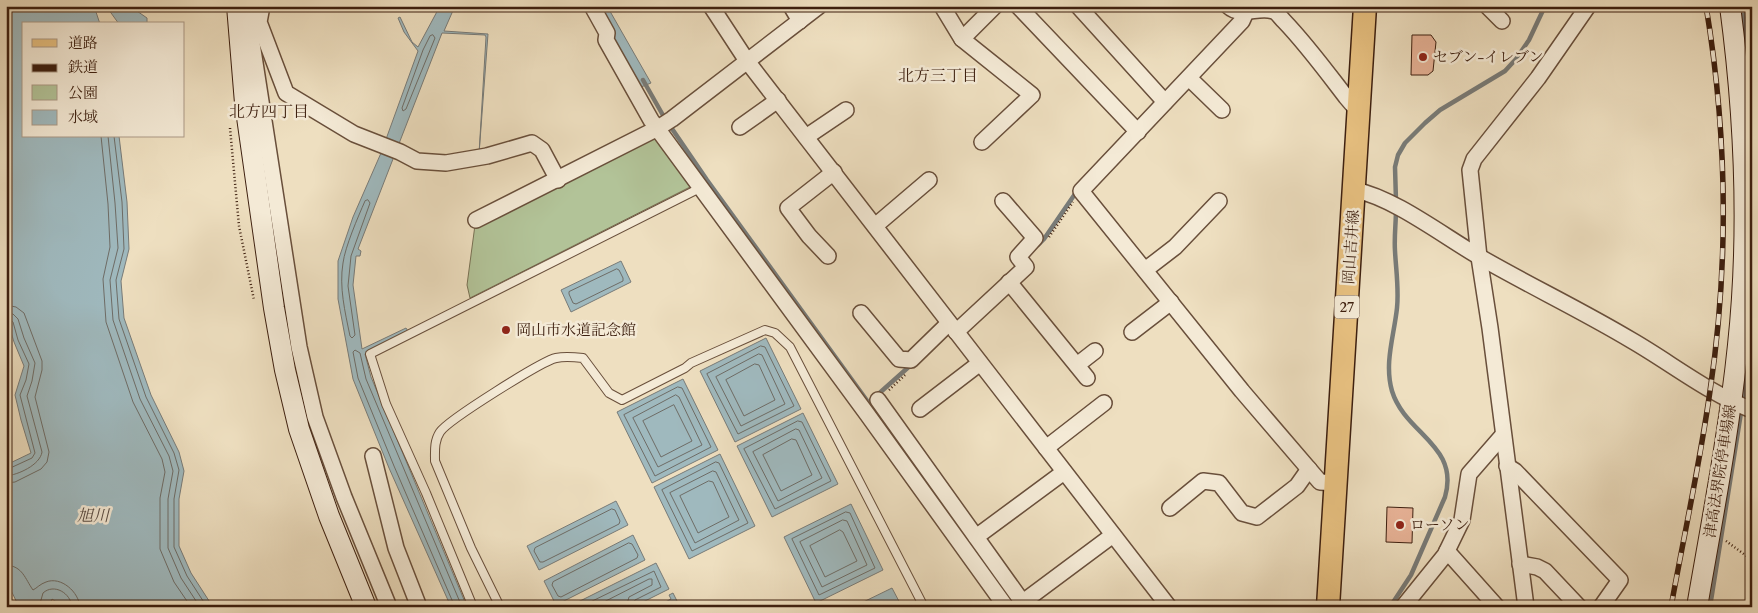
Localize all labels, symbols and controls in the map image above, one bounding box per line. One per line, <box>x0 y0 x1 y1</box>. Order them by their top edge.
legend <box>22 22 185 138</box>
text: 道路 <box>68 33 98 53</box>
place label: セブン-イレブン <box>1433 47 1544 67</box>
marker: セブン-イレブン <box>1417 51 1429 63</box>
text: 鉄道 <box>68 57 98 77</box>
district label: 北方三丁目 <box>898 65 978 87</box>
text: 公園 <box>68 83 98 103</box>
district label: 北方四丁目 <box>229 101 309 123</box>
text: 水域 <box>68 107 98 127</box>
street label: 岡山吉井線 <box>1338 209 1364 285</box>
road number: 27 <box>1334 296 1360 318</box>
place label: 岡山市水道記念館 <box>516 320 636 340</box>
marker: 岡山市水道記念館 <box>500 324 512 336</box>
street label: 津高法界院停車場線 <box>1700 403 1740 539</box>
water label: 旭川 <box>77 505 111 527</box>
place label: ローソン <box>1410 515 1469 535</box>
marker: ローソン <box>1394 519 1406 531</box>

